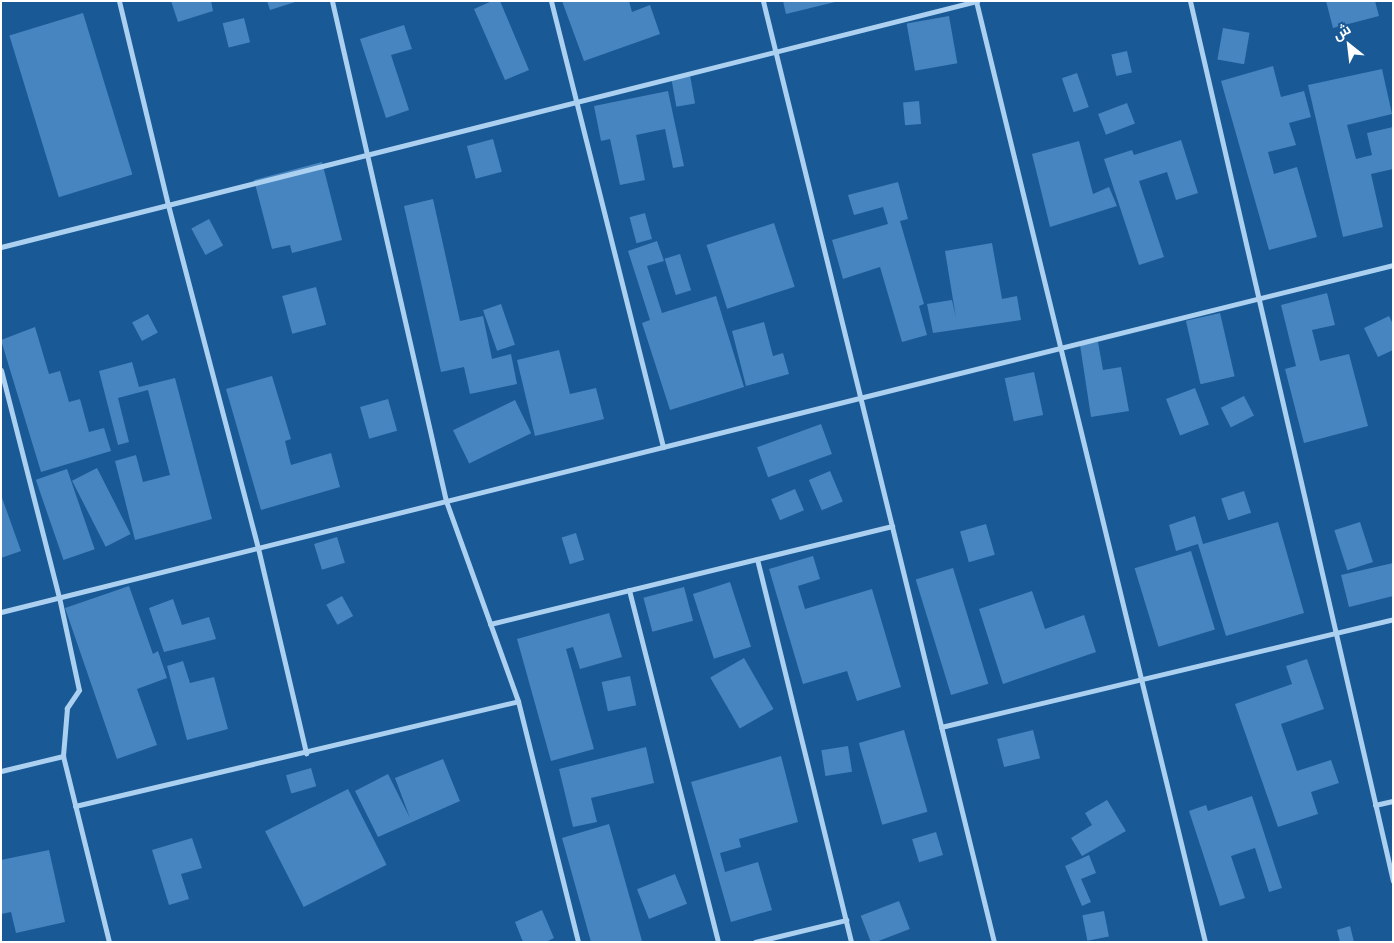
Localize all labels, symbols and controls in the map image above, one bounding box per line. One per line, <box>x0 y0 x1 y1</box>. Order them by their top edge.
north arrow <box>1324 20 1374 70</box>
text: ش <box>1330 20 1354 44</box>

